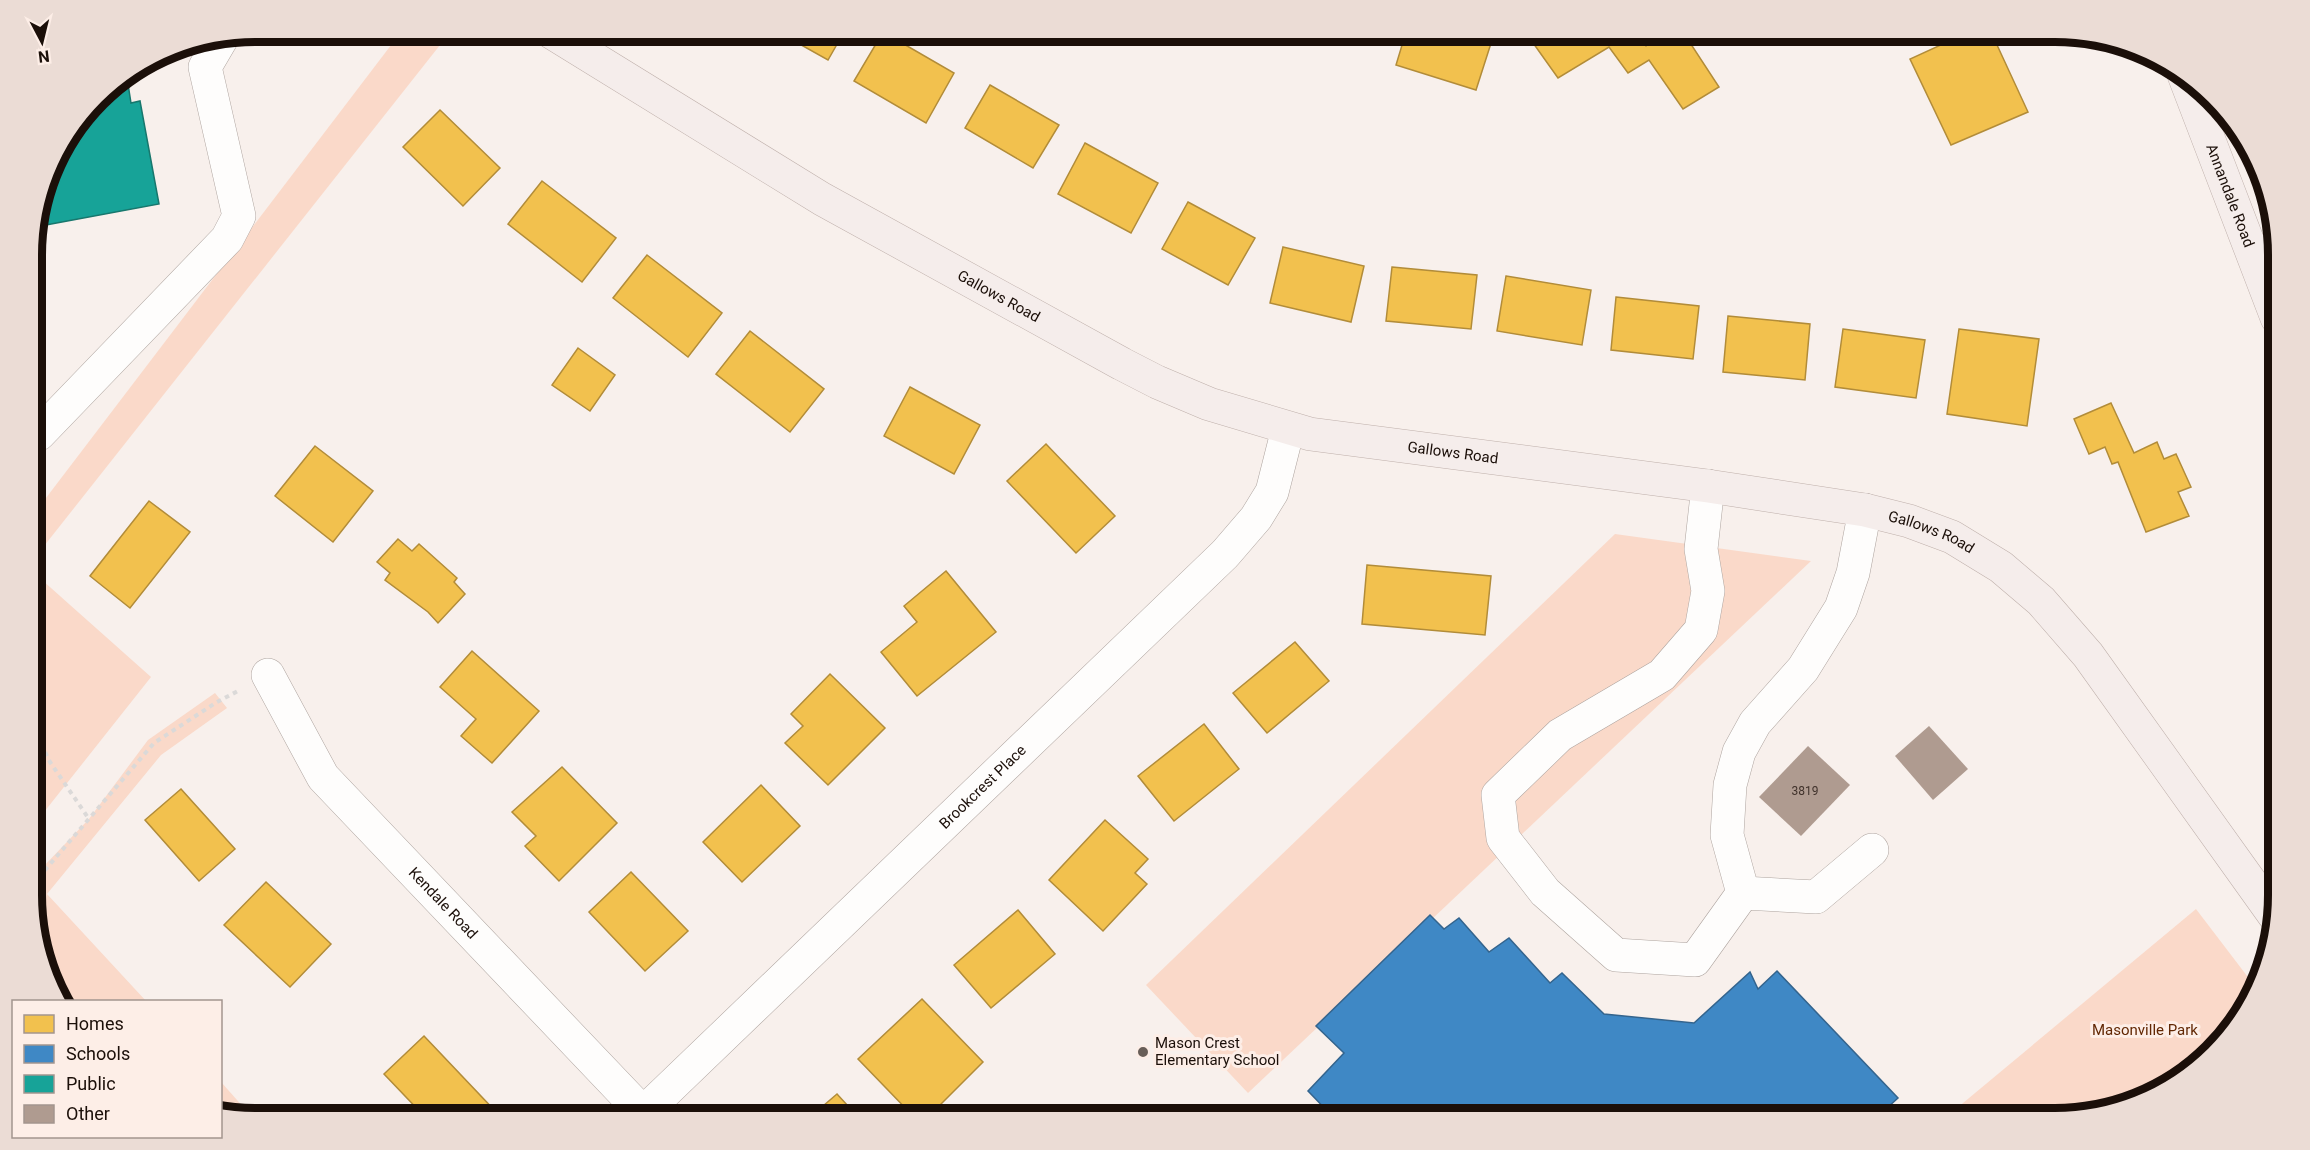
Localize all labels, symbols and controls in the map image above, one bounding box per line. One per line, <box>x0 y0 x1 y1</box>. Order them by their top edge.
north arrow <box>12 12 72 72</box>
text: N <box>37 46 51 67</box>
street label: Annandale Road <box>2202 141 2258 250</box>
street label: Gallows Road <box>954 266 1043 326</box>
street label: Gallows Road <box>1406 438 1499 468</box>
street label: Gallows Road <box>1886 507 1978 557</box>
street label: Brookcrest Place <box>936 741 1030 833</box>
house number: 3819 <box>1792 784 1818 798</box>
street label: Kendale Road <box>405 864 481 943</box>
legend <box>12 1000 222 1138</box>
text: Homes <box>66 1013 124 1034</box>
park label: Masonville Park <box>2092 1021 2198 1039</box>
place label: Mason Crest Elementary School <box>1155 1034 1279 1069</box>
text: Schools <box>66 1043 130 1064</box>
marker: Mason Crest Elementary School <box>1136 1045 1150 1059</box>
text: Public <box>66 1073 116 1094</box>
text: Other <box>66 1103 110 1124</box>

